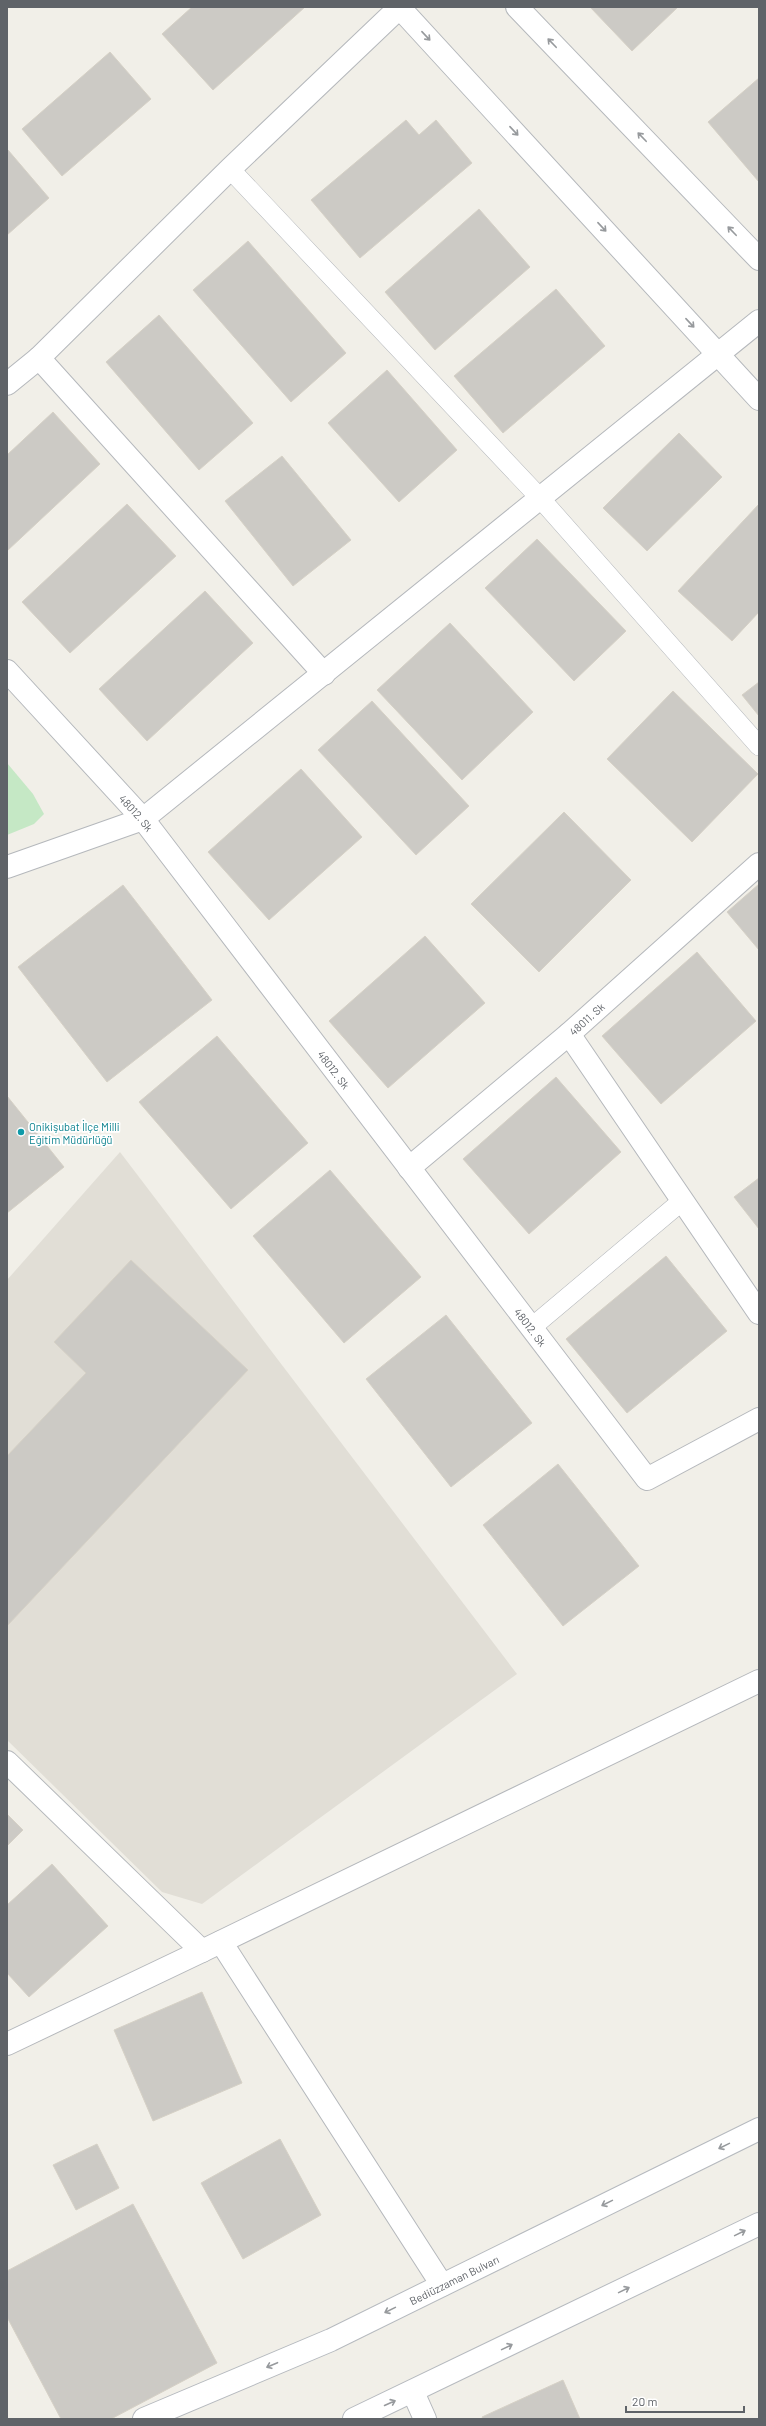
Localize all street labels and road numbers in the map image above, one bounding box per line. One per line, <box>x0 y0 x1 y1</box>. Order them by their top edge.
street label: 48012. Sk <box>117 792 157 834</box>
street label: 48011. Sk <box>566 999 607 1038</box>
street label: 48012. Sk <box>315 1048 353 1091</box>
street label: 48012. Sk <box>512 1305 550 1349</box>
street label: Bediüzzaman Bulvarı <box>407 2252 501 2307</box>

